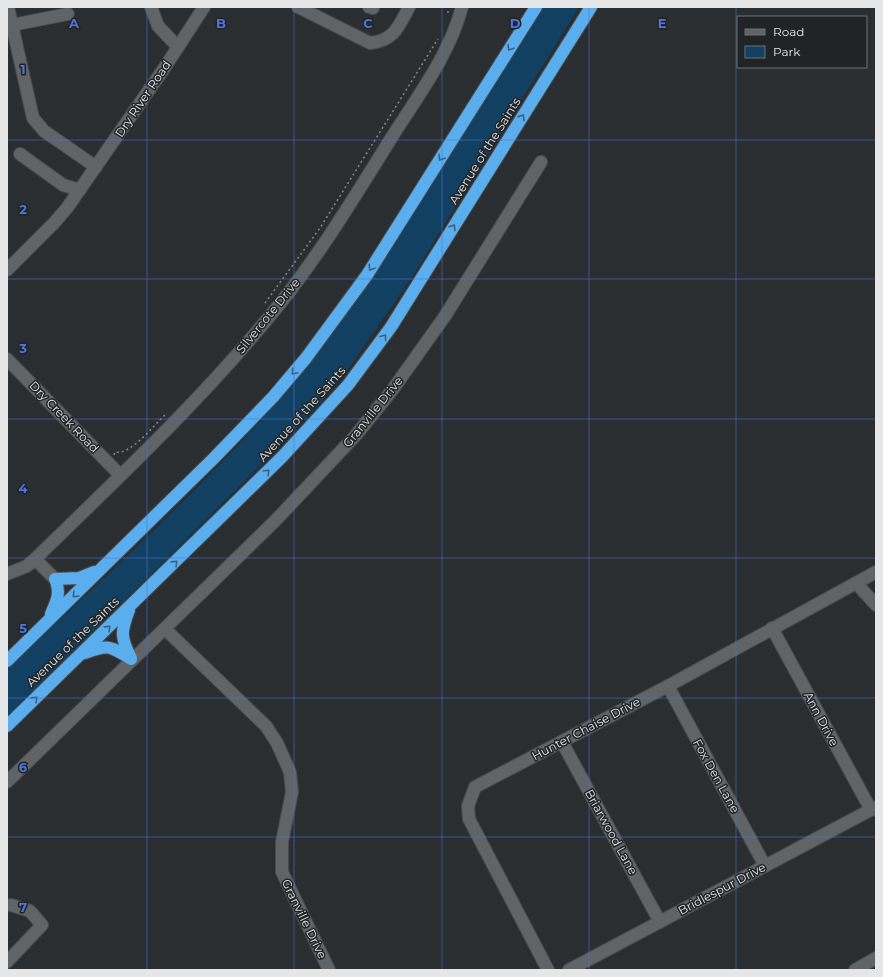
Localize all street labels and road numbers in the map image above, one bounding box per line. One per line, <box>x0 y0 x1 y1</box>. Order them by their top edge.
street label: Dry River Road <box>111 58 174 140</box>
street label: Avenue of the Saints <box>446 94 524 207</box>
street label: Silvercote Drive <box>233 275 303 356</box>
street label: Avenue of the Saints <box>255 363 348 464</box>
street label: Granville Drive <box>340 373 406 450</box>
street label: Dry Creek Road <box>26 378 102 456</box>
street label: Avenue of the Saints <box>23 593 122 690</box>
street label: Ann Drive <box>801 689 842 749</box>
street label: Hunter Chaise Drive <box>529 694 642 763</box>
street label: Fox Den Lane <box>690 736 743 815</box>
street label: Briarwood Lane <box>582 786 641 877</box>
street label: Bridlespur Drive <box>675 859 768 918</box>
street label: Granville Drive <box>279 877 330 961</box>

